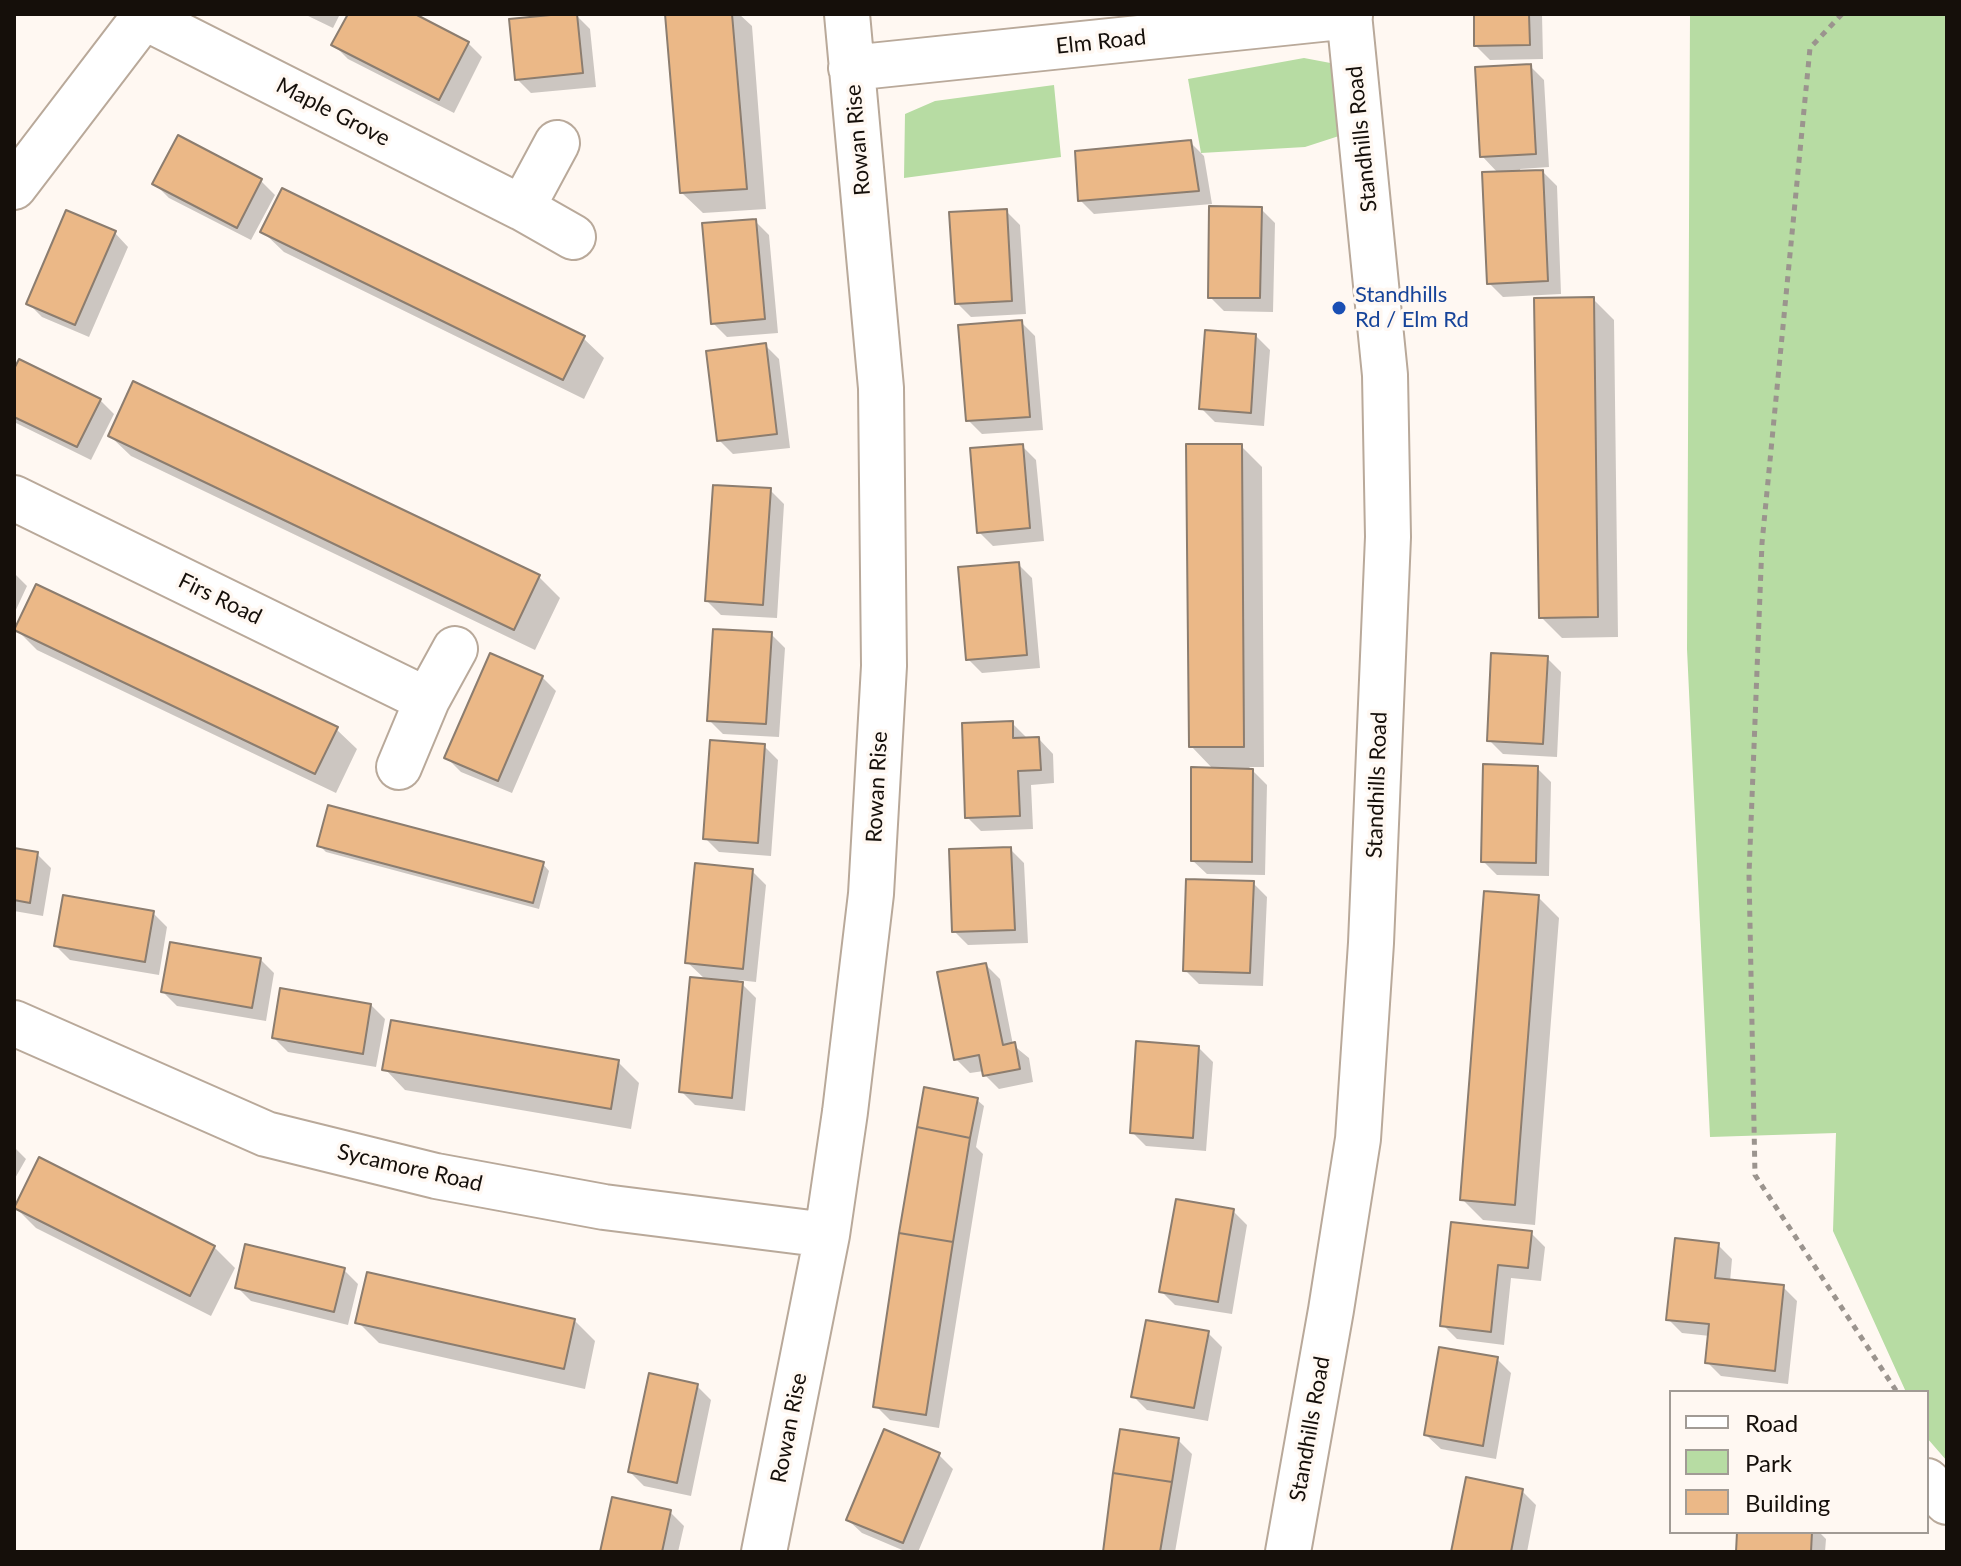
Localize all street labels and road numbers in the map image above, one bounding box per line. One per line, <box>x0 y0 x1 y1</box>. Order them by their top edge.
street label: Elm Road <box>1055 24 1147 60</box>
street label: Standhills Road <box>1341 65 1383 213</box>
street label: Maple Grove <box>272 72 394 152</box>
street label: Rowan Rise <box>840 83 876 197</box>
street label: Firs Road <box>174 568 266 630</box>
street label: Standhills Road <box>1361 711 1393 859</box>
street label: Rowan Rise <box>861 731 893 843</box>
street label: Sycamore Road <box>335 1138 485 1198</box>
street label: Standhills Road <box>1284 1354 1336 1504</box>
street label: Rowan Rise <box>765 1371 813 1485</box>

